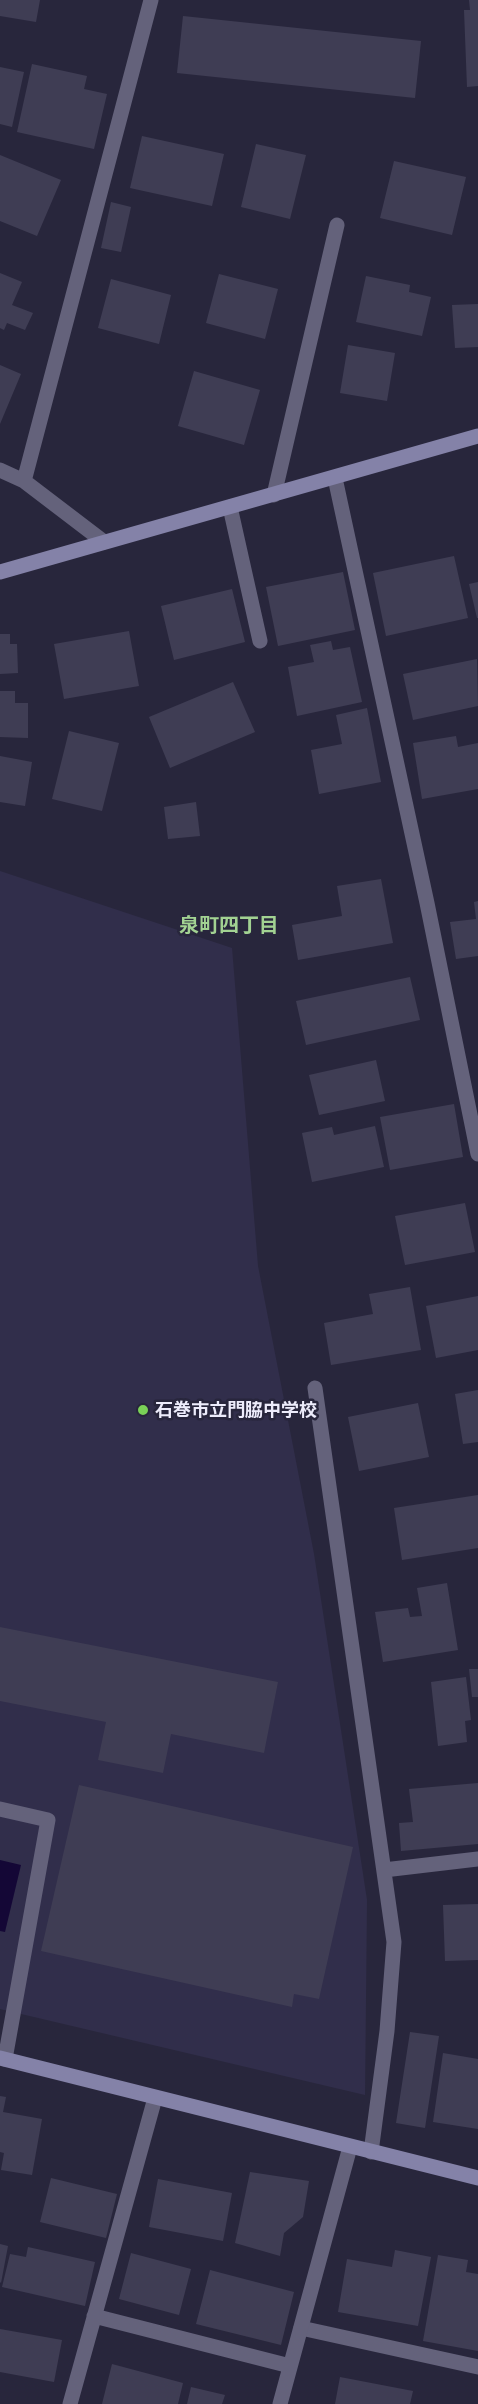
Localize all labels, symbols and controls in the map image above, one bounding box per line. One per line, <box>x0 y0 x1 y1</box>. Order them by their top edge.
district label: 泉町四丁目 <box>179 914 279 938</box>
place label: 石巻市立門脇中学校 <box>155 1399 317 1421</box>
marker: 石巻市立門脇中学校 <box>136 1403 150 1417</box>

